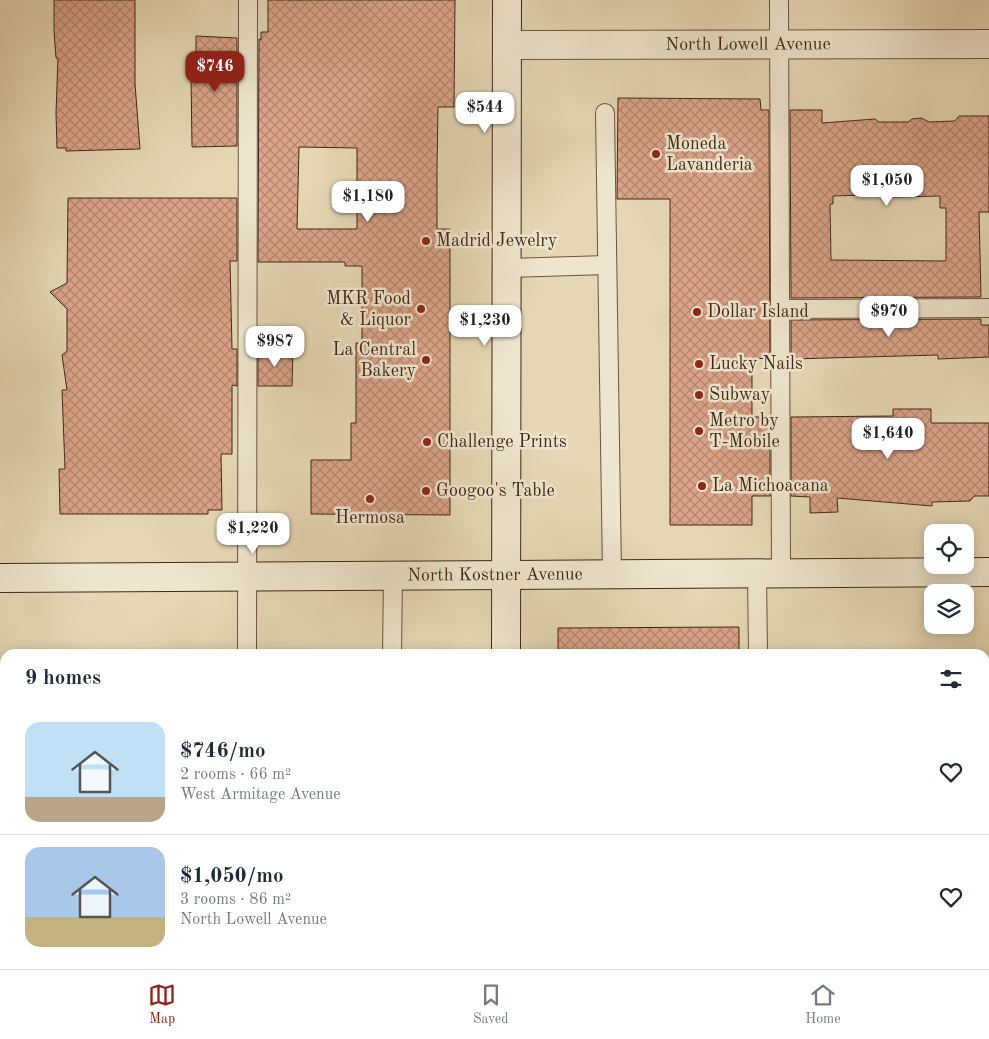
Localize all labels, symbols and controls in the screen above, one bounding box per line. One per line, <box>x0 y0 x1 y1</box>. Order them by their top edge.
street label: North Lowell Avenue <box>665 35 831 54</box>
pin: $746 <box>185 51 245 93</box>
text: $746 <box>196 59 234 75</box>
pin: $544 <box>455 92 515 134</box>
text: $544 <box>466 100 504 116</box>
place label: Moneda Lavanderia <box>666 135 753 174</box>
marker: Moneda Lavanderia <box>650 148 662 160</box>
pin: $1,050 <box>846 164 928 207</box>
text: $1,050 <box>862 173 912 189</box>
pin: $1,180 <box>327 180 409 223</box>
text: $1,180 <box>343 189 393 205</box>
place label: Madrid Jewelry <box>436 232 558 250</box>
marker: Madrid Jewelry <box>420 235 432 247</box>
place label: MKR Food & Liquor <box>326 290 412 329</box>
pin: $970 <box>859 296 919 338</box>
marker: MKR Food & Liquor <box>415 303 427 315</box>
place label: Dollar Island <box>707 303 809 321</box>
pin: $1,230 <box>444 304 526 347</box>
text: $970 <box>870 304 908 320</box>
marker: Dollar Island <box>691 306 703 318</box>
text: $1,230 <box>460 313 510 329</box>
pin: $987 <box>245 326 305 368</box>
text: $987 <box>256 334 294 350</box>
place label: La Central Bakery <box>333 341 416 380</box>
marker: La Central Bakery <box>420 354 432 366</box>
place label: Lucky Nails <box>709 355 803 373</box>
marker: Lucky Nails <box>693 358 705 370</box>
place label: Subway <box>709 386 771 404</box>
marker: Subway <box>693 389 705 401</box>
place label: Metro by T-Mobile <box>709 412 780 451</box>
pin: $1,640 <box>847 418 929 460</box>
marker: Metro by T-Mobile <box>693 425 705 437</box>
text: $1,640 <box>863 426 913 442</box>
place label: Challenge Prints <box>437 433 567 451</box>
marker: Challenge Prints <box>421 436 433 448</box>
place label: La Michoacana <box>712 477 829 495</box>
marker: La Michoacana <box>696 480 708 492</box>
place label: Googoo's Table <box>436 482 555 500</box>
marker: Googoo's Table <box>420 485 432 497</box>
marker: Hermosa <box>364 493 376 505</box>
place label: Hermosa <box>335 509 405 527</box>
pin: $1,220 <box>212 512 294 555</box>
text: $1,220 <box>228 521 278 537</box>
map controls <box>924 524 974 634</box>
button: locate <box>924 524 974 574</box>
street label: North Kostner Avenue <box>407 565 583 585</box>
button: layers <box>924 584 974 634</box>
icon: filters <box>937 665 965 693</box>
text: 9 homes <box>25 668 101 689</box>
text: $746/mo <box>180 741 266 762</box>
icon: home <box>65 742 125 802</box>
icon: heart <box>937 758 965 786</box>
text: 2 rooms · 66 m² <box>180 767 291 783</box>
text: West Armitage Avenue <box>180 787 341 803</box>
text: $1,050/mo <box>180 866 284 887</box>
icon: home <box>65 867 125 927</box>
icon: heart <box>937 883 965 911</box>
text: 3 rooms · 86 m² <box>180 892 291 908</box>
text: North Lowell Avenue <box>180 912 327 928</box>
tab: Map <box>148 981 176 1028</box>
tab: Saved <box>473 981 509 1028</box>
tab: Home <box>805 981 841 1028</box>

